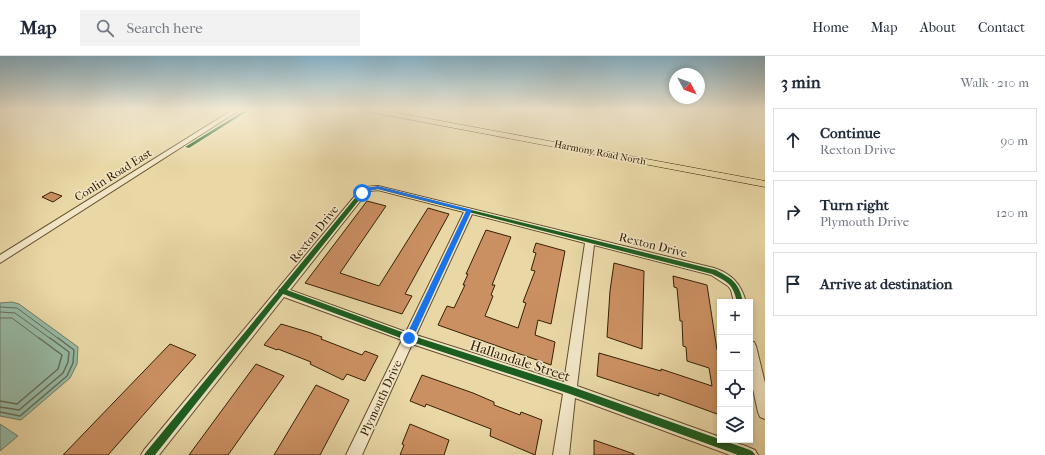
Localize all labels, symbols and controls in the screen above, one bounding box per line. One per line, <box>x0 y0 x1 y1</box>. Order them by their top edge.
search box <box>80 10 360 46</box>
text: Map <box>20 17 56 39</box>
icon: search <box>94 17 116 39</box>
text: Search here <box>126 19 203 37</box>
text: Home <box>812 19 849 36</box>
text: Map <box>871 19 898 36</box>
text: About <box>920 19 956 36</box>
text: Contact <box>978 19 1025 36</box>
north arrow <box>669 68 705 104</box>
text: 3 min <box>781 72 821 92</box>
text: Walk · 210 m <box>961 75 1029 90</box>
text: Continue <box>820 124 880 142</box>
icon: ahead <box>782 129 804 151</box>
text: 90 m <box>1000 133 1028 148</box>
street label: Harmony Road North <box>553 138 647 168</box>
text: Rexton Drive <box>820 142 896 157</box>
street label: Conlin Road East <box>72 145 155 204</box>
route start <box>353 184 371 202</box>
text: Turn right <box>820 196 889 214</box>
icon: right <box>782 201 804 223</box>
street label: Rexton Drive <box>287 202 341 266</box>
text: 120 m <box>996 205 1028 220</box>
text: Plymouth Drive <box>820 214 909 229</box>
street label: Rexton Drive <box>617 230 689 260</box>
icon: arrive <box>782 273 804 295</box>
text: Arrive at destination <box>820 275 952 293</box>
map controls <box>717 299 753 443</box>
button: + <box>717 299 753 335</box>
route end <box>400 329 418 347</box>
button: − <box>717 335 753 371</box>
street label: Hallandale Street <box>468 337 572 385</box>
street label: Plymouth Drive <box>357 358 405 438</box>
button: locate <box>717 371 753 407</box>
button: layers <box>717 407 753 443</box>

